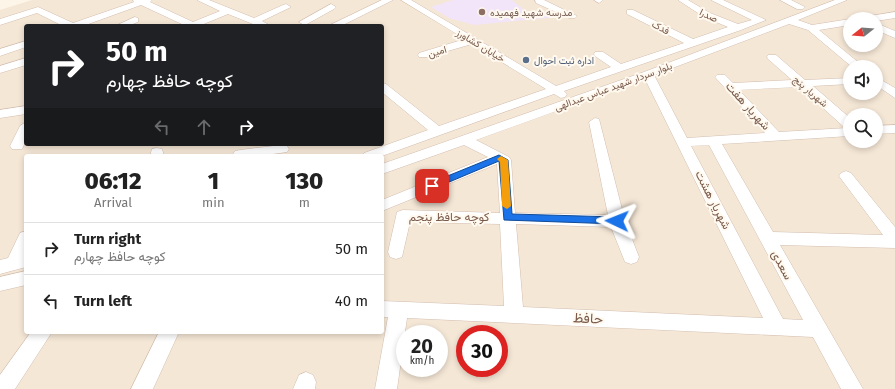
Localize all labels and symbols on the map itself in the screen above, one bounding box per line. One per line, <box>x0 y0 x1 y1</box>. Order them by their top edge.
street label: صدرا <box>698 6 720 25</box>
marker: مدرسه شهید فهمیده <box>477 7 487 17</box>
place label: مدرسه شهید فهمیده <box>490 7 572 19</box>
north arrow <box>843 12 883 52</box>
street label: فدک <box>650 18 672 38</box>
street label: خیابان کشاورز <box>453 26 507 65</box>
street label: امین <box>427 44 448 60</box>
marker: اداره ثبت احوال <box>521 55 531 65</box>
place label: اداره ثبت احوال <box>534 55 594 67</box>
street label: بلوار سردار شهید عباس عبدالهی <box>553 60 674 114</box>
street label: شهریار پنج <box>790 73 830 111</box>
street label: شهریار هفت <box>722 79 773 134</box>
street label: شهریار هشت <box>691 168 734 232</box>
pin <box>415 169 449 203</box>
position arrow <box>596 200 638 242</box>
street label: کوچه حافظ پنجم <box>409 210 489 225</box>
street label: سعدی <box>768 248 796 283</box>
street label: حافظ <box>572 309 603 328</box>
speed limit sign: 30 <box>456 325 508 377</box>

